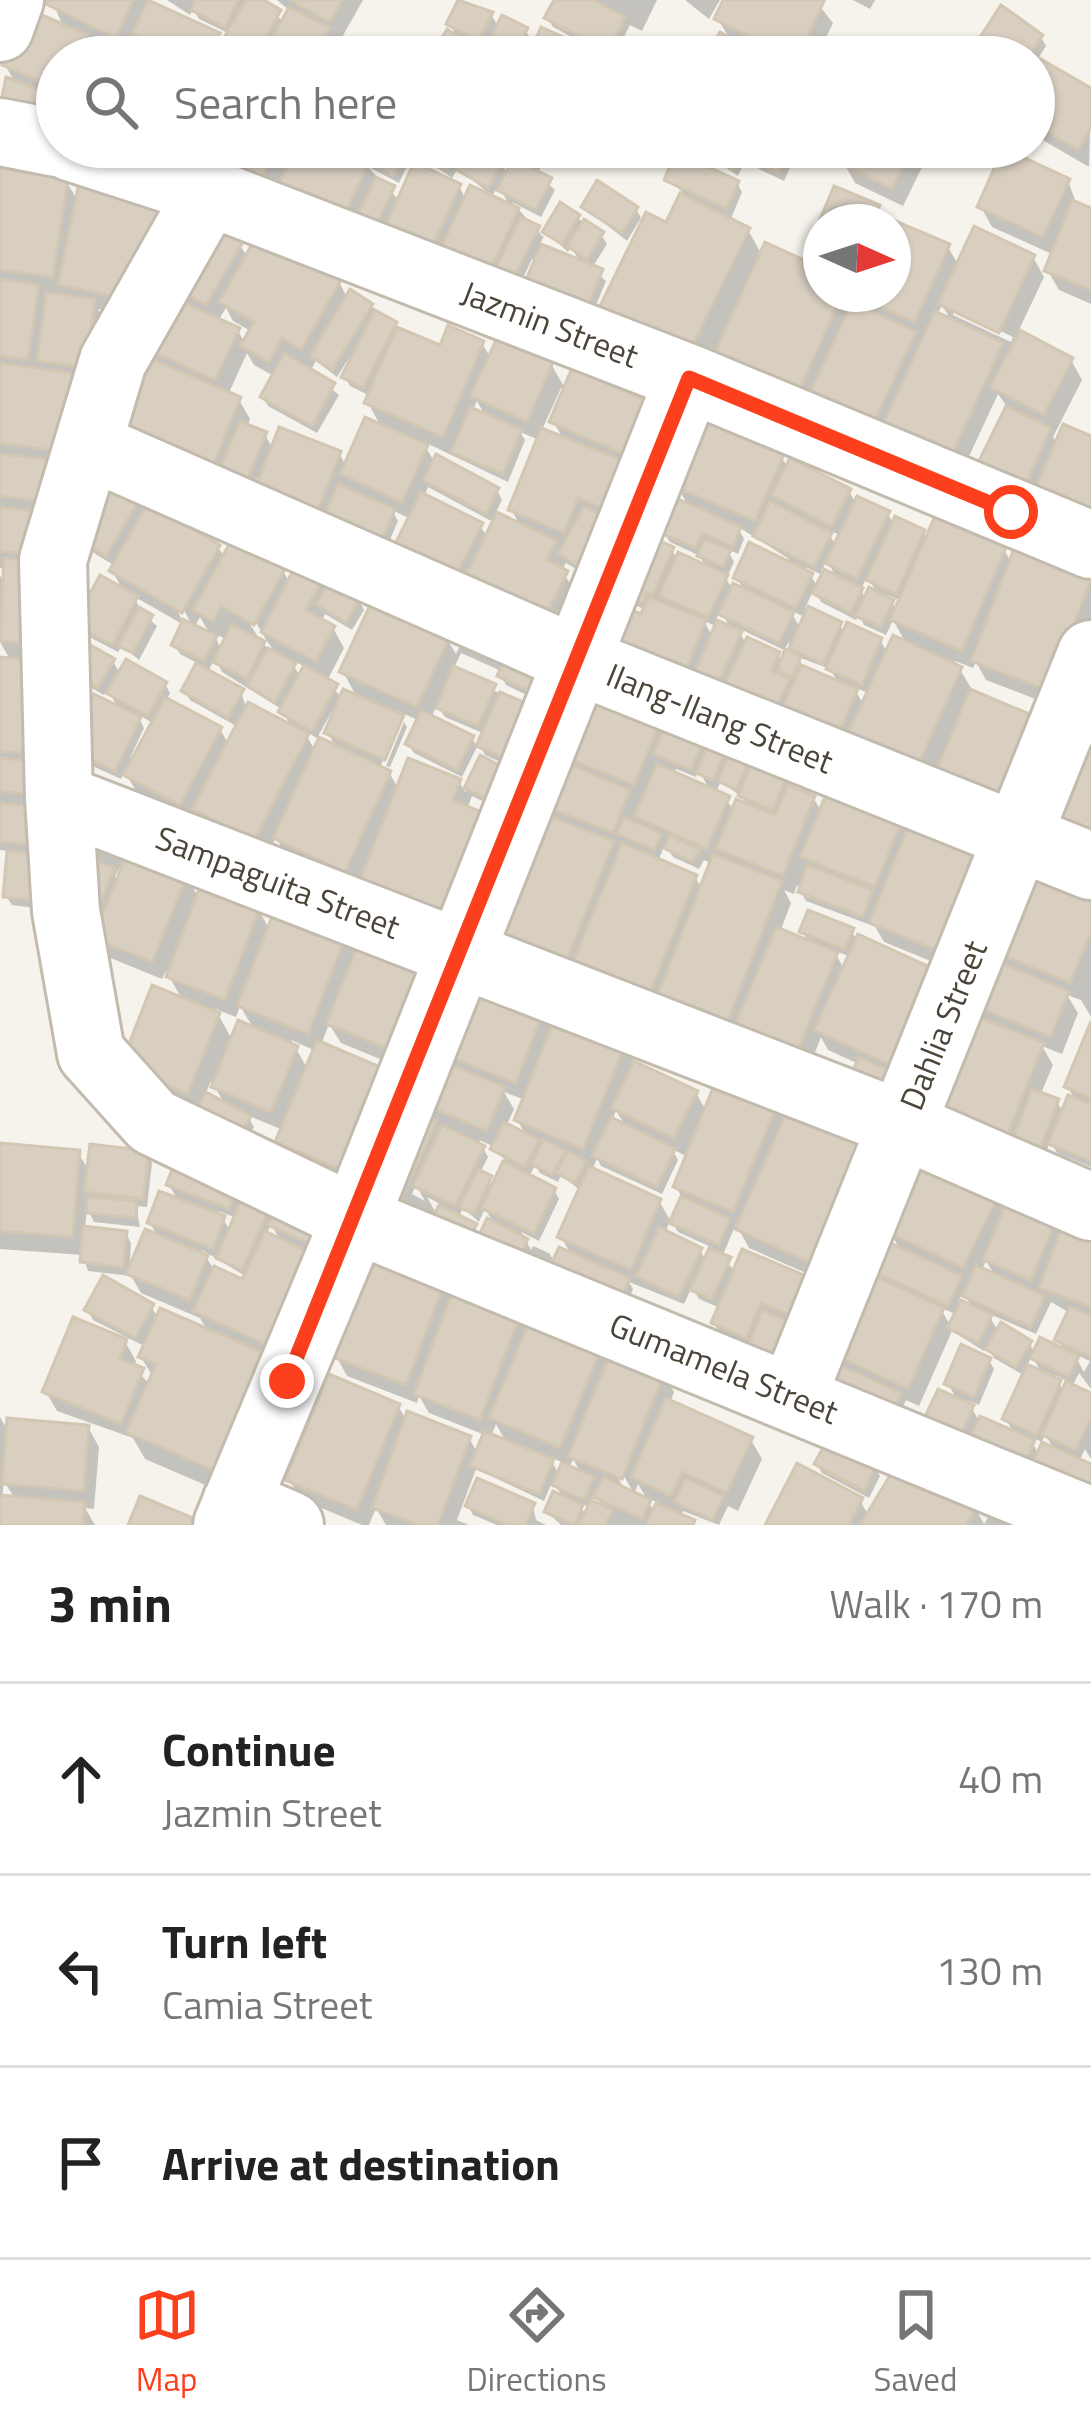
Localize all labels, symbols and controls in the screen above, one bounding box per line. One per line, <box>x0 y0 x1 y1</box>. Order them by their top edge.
search box <box>36 36 1055 168</box>
text: Search here <box>174 68 397 136</box>
icon: search <box>78 69 144 135</box>
north arrow <box>803 204 911 312</box>
street label: Jazmin Street <box>454 267 646 381</box>
route start <box>984 485 1038 539</box>
street label: Ilang-Ilang Street <box>599 650 841 786</box>
street label: Sampaguita Street <box>149 812 408 952</box>
street label: Dahlia Street <box>886 932 1000 1117</box>
street label: Gumamela Street <box>602 1299 846 1437</box>
route end <box>260 1354 314 1408</box>
text: 3 min <box>48 1564 172 1642</box>
text: Walk · 170 m <box>829 1574 1043 1633</box>
text: Continue <box>162 1715 336 1783</box>
icon: ahead <box>48 1746 114 1812</box>
text: 40 m <box>958 1749 1043 1808</box>
text: Jazmin Street <box>162 1783 382 1842</box>
text: Turn left <box>162 1907 327 1975</box>
icon: left <box>48 1938 114 2004</box>
text: 130 m <box>936 1941 1043 2000</box>
text: Camia Street <box>162 1975 373 2034</box>
text: Arrive at destination <box>162 2129 560 2197</box>
icon: arrive <box>48 2130 114 2196</box>
tab: Map <box>134 2282 200 2404</box>
tab: Directions <box>467 2282 607 2404</box>
tab: Saved <box>874 2282 957 2404</box>

